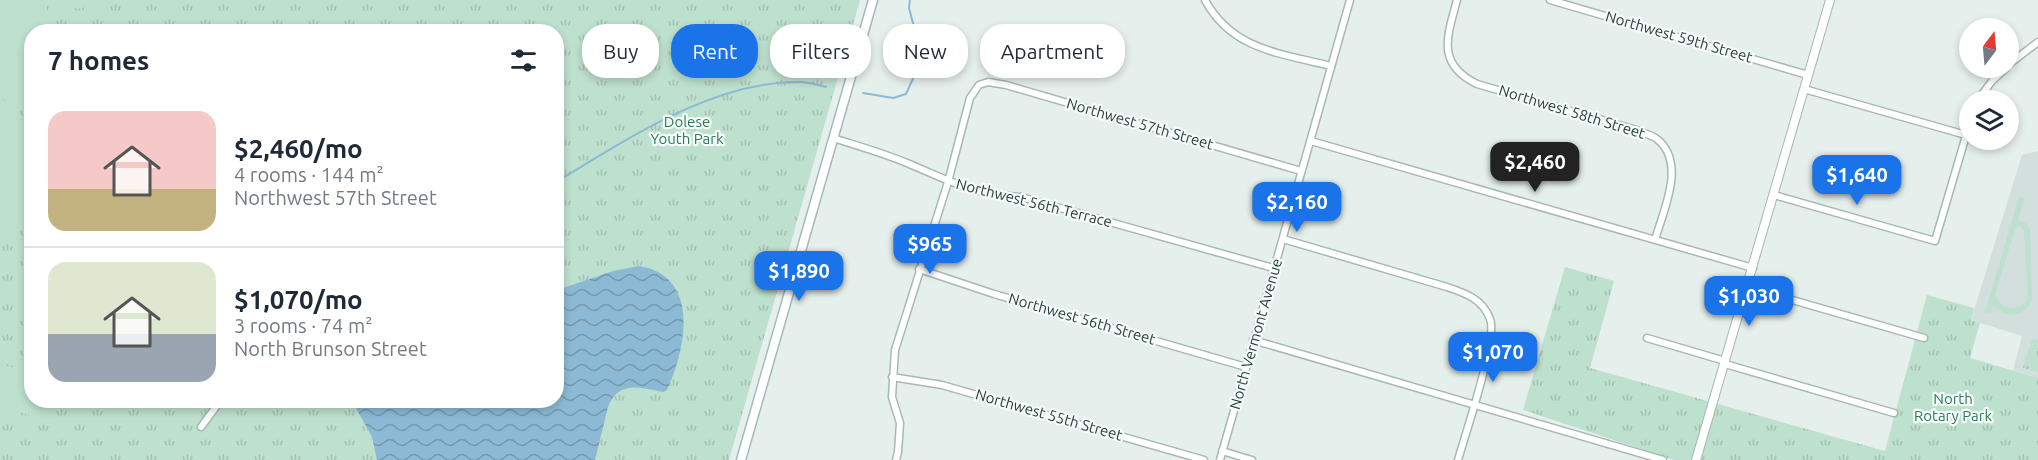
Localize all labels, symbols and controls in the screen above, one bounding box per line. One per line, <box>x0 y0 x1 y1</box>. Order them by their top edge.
street label: Northwest 59th Street <box>1604 7 1755 66</box>
north arrow <box>1959 18 2019 78</box>
map controls <box>1959 18 2019 150</box>
chip: Buy <box>582 24 659 78</box>
chip: Rent <box>671 24 758 78</box>
chip: Filters <box>770 24 871 78</box>
chip: New <box>883 24 968 78</box>
chip: Apartment <box>980 24 1125 78</box>
icon: filters <box>507 44 540 77</box>
text: 7 homes <box>48 46 149 75</box>
street label: Northwest 58th Street <box>1497 81 1647 142</box>
button: layers <box>1959 90 2019 150</box>
street label: Northwest 57th Street <box>1065 94 1216 153</box>
park label: Dolese Youth Park <box>650 113 724 147</box>
text: $2,460/mo <box>234 134 363 163</box>
icon: home <box>96 135 168 207</box>
pin: $2,460 <box>1486 142 1584 193</box>
text: $2,460 <box>1504 150 1566 173</box>
pin: $1,640 <box>1808 155 1906 206</box>
text: 4 rooms · 144 m² <box>234 163 384 186</box>
text: $1,640 <box>1826 163 1888 186</box>
street label: Northwest 56th Terrace <box>954 175 1114 230</box>
pin: $2,160 <box>1248 182 1346 233</box>
text: Northwest 57th Street <box>234 186 437 209</box>
text: $2,160 <box>1266 190 1328 213</box>
pin: $965 <box>894 224 966 275</box>
text: $965 <box>907 232 953 255</box>
pin: $1,890 <box>750 251 848 302</box>
street label: North Vermont Avenue <box>1226 256 1285 411</box>
text: $1,890 <box>768 259 830 282</box>
pin: $1,030 <box>1700 276 1798 327</box>
text: $1,030 <box>1718 284 1780 307</box>
text: $1,070/mo <box>234 285 363 314</box>
icon: home <box>96 286 168 358</box>
street label: Northwest 56th Street <box>1007 289 1158 348</box>
text: 3 rooms · 74 m² <box>234 314 372 337</box>
pin: $1,070 <box>1444 332 1542 383</box>
text: North Brunson Street <box>234 337 427 360</box>
text: $1,070 <box>1462 340 1524 363</box>
street label: Northwest 55th Street <box>974 385 1125 444</box>
park label: North Rotary Park <box>1914 390 1992 424</box>

